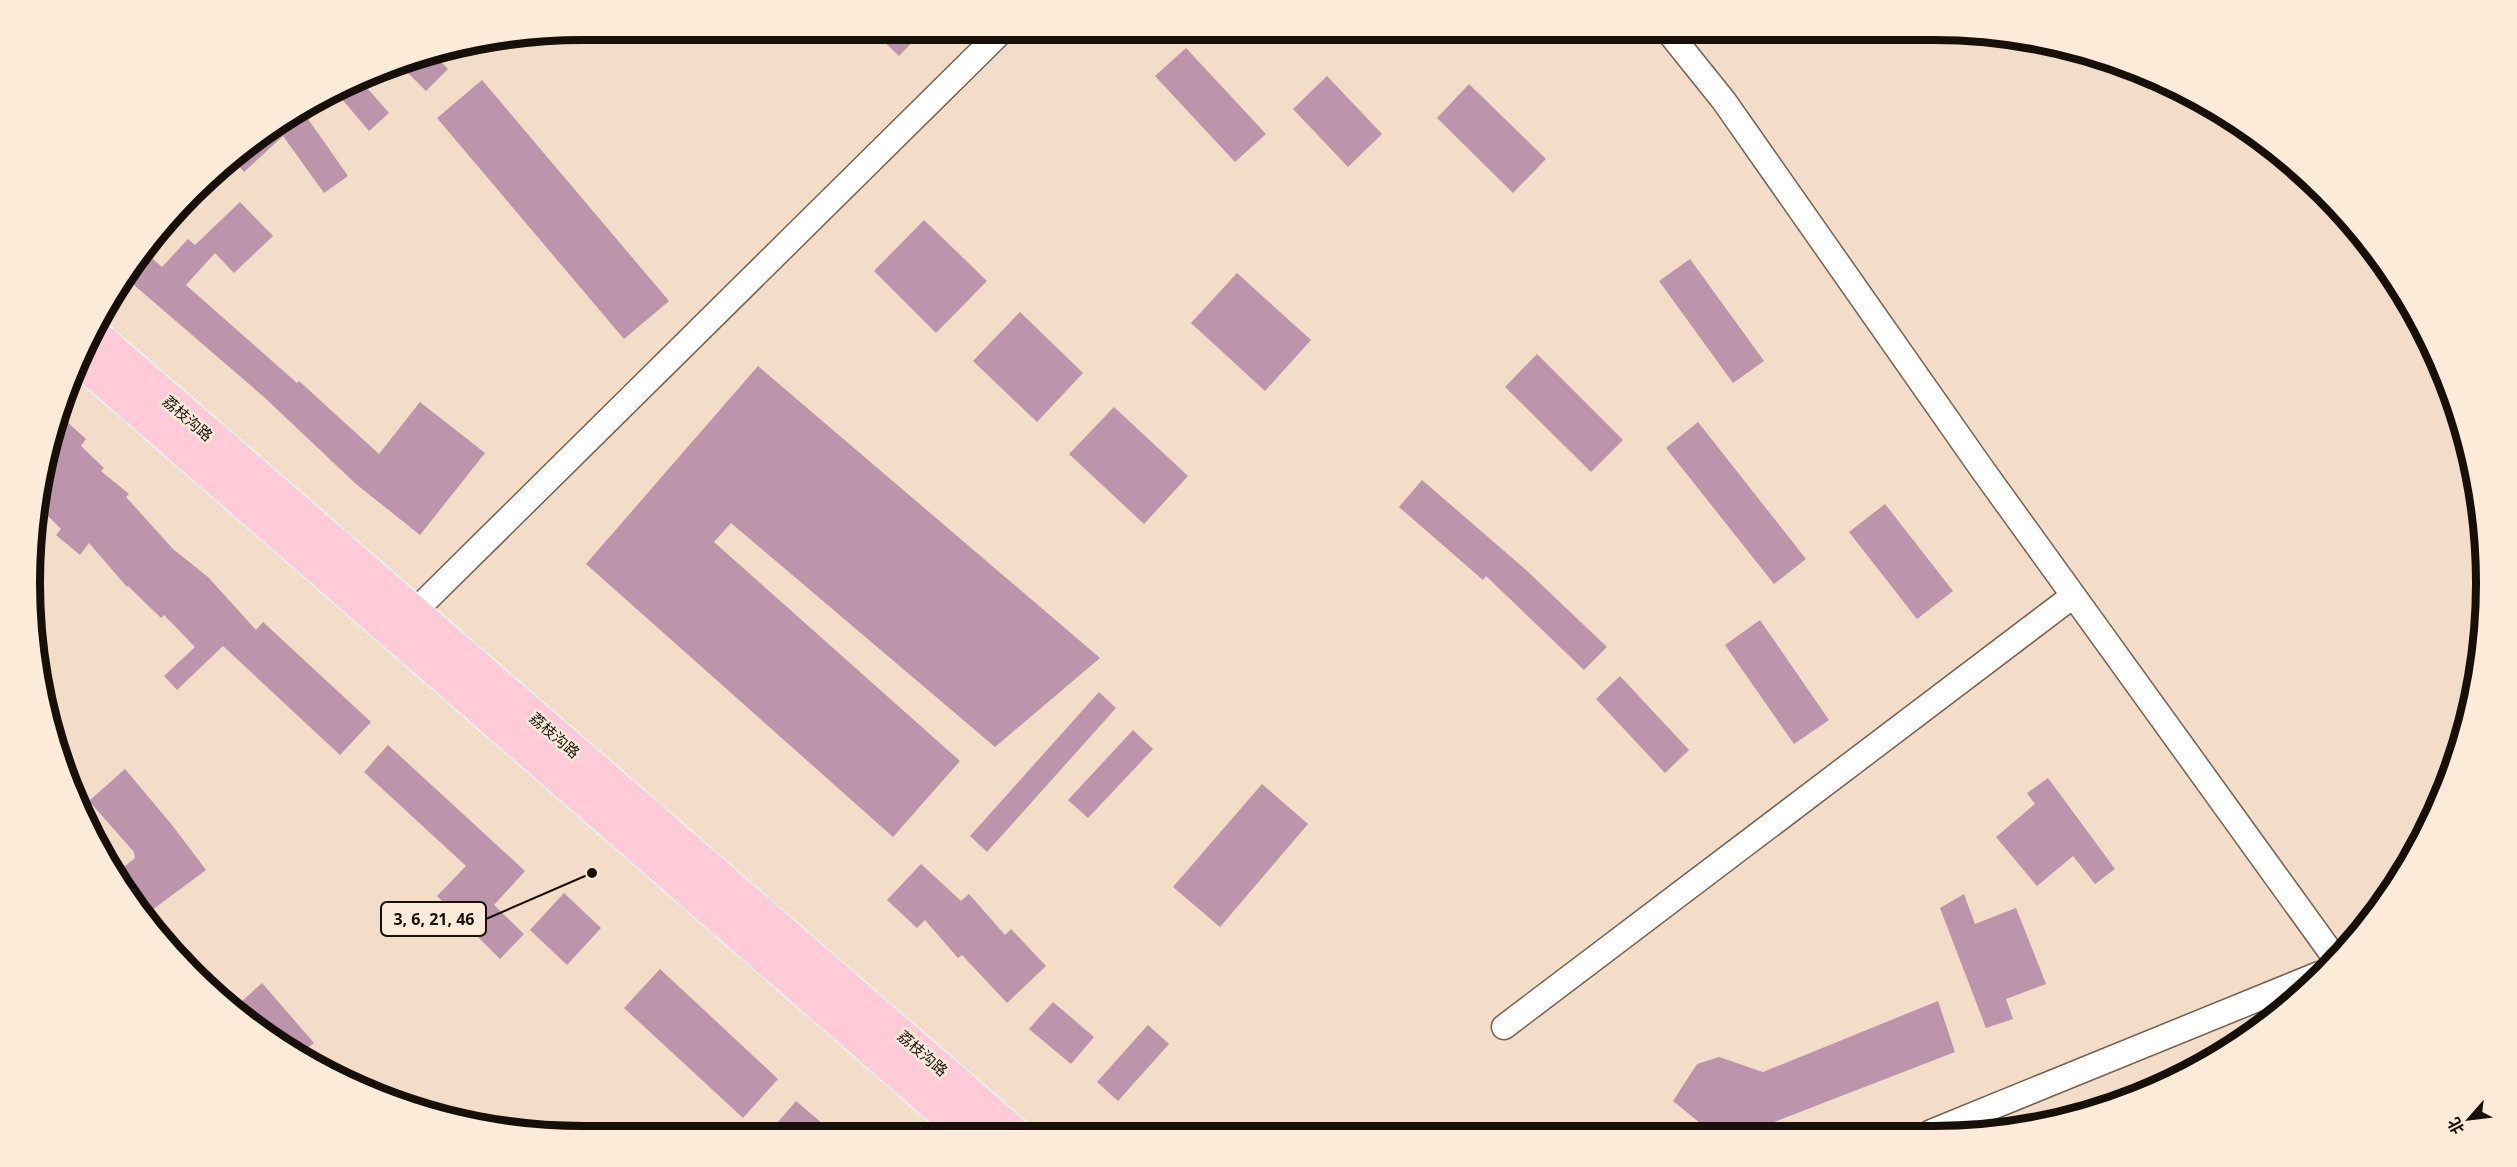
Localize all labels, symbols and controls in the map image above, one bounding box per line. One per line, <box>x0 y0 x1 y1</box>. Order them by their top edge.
street label: 荔枝沟路 <box>159 391 217 445</box>
street label: 荔枝沟路 <box>526 708 584 762</box>
callout: 3, 6, 21, 46 <box>381 902 486 936</box>
text: 3, 6, 21, 46 <box>393 908 475 930</box>
street label: 荔枝沟路 <box>894 1026 952 1080</box>
north arrow <box>2439 1089 2499 1149</box>
text: 北 <box>2442 1114 2469 1138</box>

